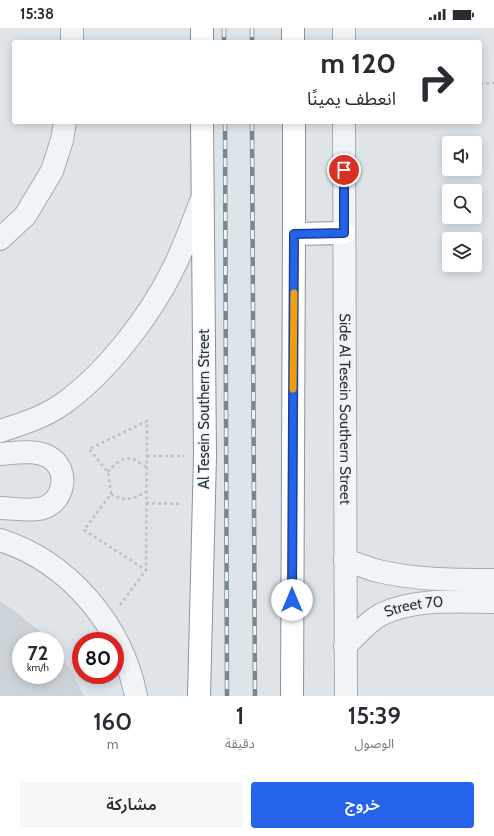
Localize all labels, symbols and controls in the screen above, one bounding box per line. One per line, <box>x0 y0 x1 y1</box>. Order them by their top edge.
text: 15:38 <box>20 5 54 23</box>
text: 120 m <box>320 46 396 80</box>
icon: right <box>410 56 462 108</box>
text: انعطف يمينًا <box>307 88 396 110</box>
map controls <box>442 136 482 272</box>
button: sound <box>442 136 482 176</box>
pin <box>327 153 361 187</box>
icon: arrive <box>333 159 355 181</box>
button: search <box>442 184 482 224</box>
button: layers <box>442 232 482 272</box>
street label: Side Al Tesein Southern Street <box>336 313 354 505</box>
street label: Al Tesein Southern Street <box>195 329 213 489</box>
position arrow <box>271 579 313 621</box>
street label: Street 70 <box>381 593 444 621</box>
speed limit sign: 80 <box>72 632 124 684</box>
text: 72 <box>28 641 48 665</box>
text: km/h <box>27 661 49 674</box>
text: 1 <box>236 701 244 730</box>
text: 15:39 <box>348 701 401 730</box>
text: 160 <box>93 707 132 736</box>
text: دقيقة <box>225 735 255 751</box>
text: الوصول <box>355 735 394 751</box>
text: m <box>107 736 118 752</box>
button: مشاركة <box>20 782 243 828</box>
button: خروج <box>251 782 474 828</box>

